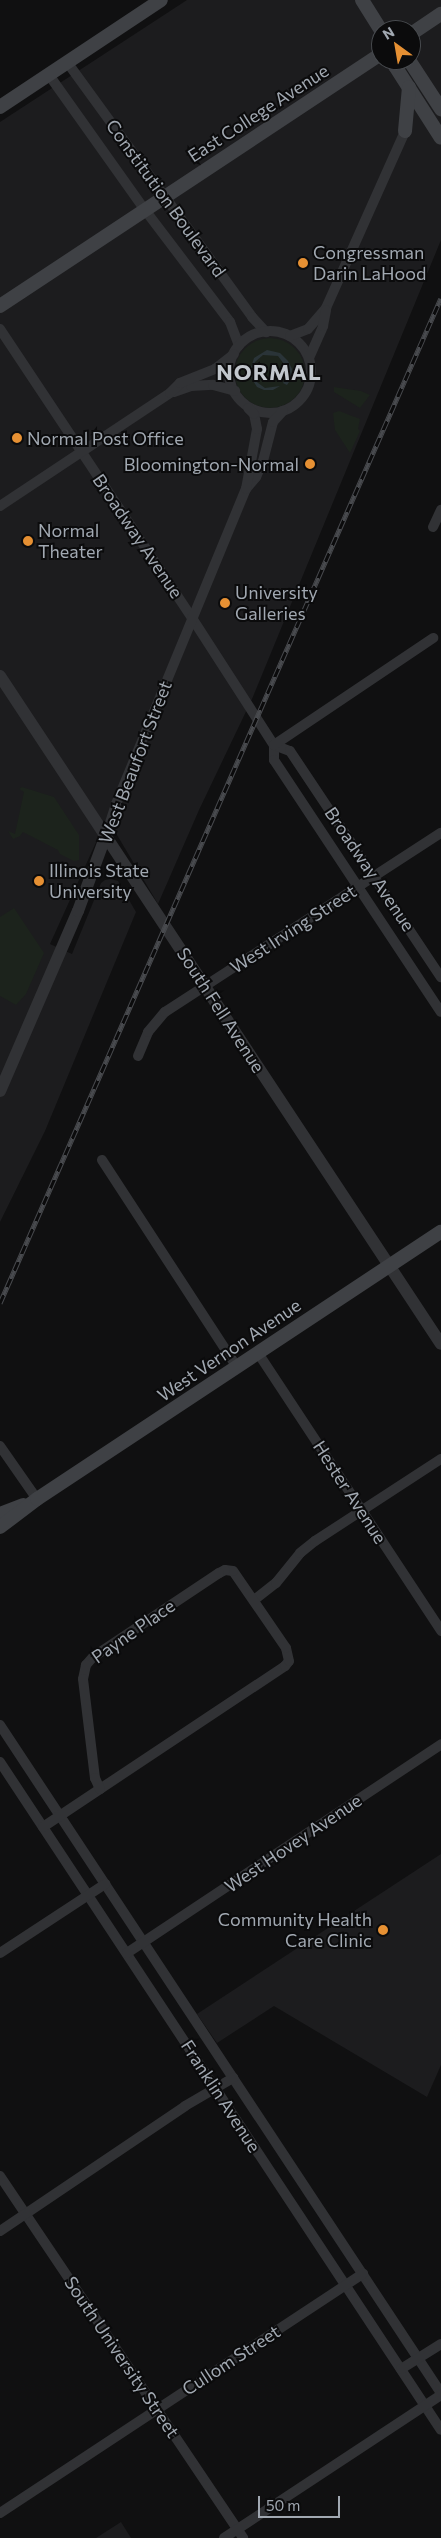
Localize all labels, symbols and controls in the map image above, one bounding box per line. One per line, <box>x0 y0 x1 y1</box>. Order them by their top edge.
north arrow <box>371 20 421 70</box>
text: N <box>379 23 397 43</box>
street label: East College Avenue <box>184 59 332 167</box>
street label: Constitution Boulevard <box>102 115 230 281</box>
place label: Congressman Darin LaHood <box>313 242 426 284</box>
marker: Congressman Darin LaHood <box>297 257 309 269</box>
district label: NORMAL <box>216 359 322 385</box>
place label: Normal Post Office <box>27 427 184 449</box>
marker: Normal Post Office <box>11 432 23 444</box>
place label: Bloomington-Normal <box>124 453 299 475</box>
marker: Bloomington-Normal <box>303 457 317 471</box>
street label: Broadway Avenue <box>88 470 188 602</box>
place label: Normal Theater <box>38 520 103 562</box>
marker: Normal Theater <box>22 535 34 547</box>
place label: University Galleries <box>235 582 318 624</box>
marker: University Galleries <box>219 597 231 609</box>
street label: West Beaufort Street <box>94 678 176 846</box>
street label: Broadway Avenue <box>320 803 420 935</box>
place label: Illinois State University <box>49 860 149 902</box>
marker: Illinois State University <box>33 875 45 887</box>
street label: West Irving Street <box>226 880 360 978</box>
street label: South Fell Avenue <box>173 944 269 1076</box>
street label: West Vernon Avenue <box>153 1294 305 1406</box>
street label: Hester Avenue <box>309 1436 391 1548</box>
street label: Payne Place <box>87 1594 179 1668</box>
street label: West Hovey Avenue <box>220 1789 366 1897</box>
place label: Community Health Care Clinic <box>218 1909 372 1952</box>
marker: Community Health Care Clinic <box>376 1923 390 1937</box>
street label: Franklin Avenue <box>177 2036 265 2156</box>
street label: South University Street <box>60 2272 184 2442</box>
street label: Cullom Street <box>178 2320 284 2400</box>
scale bar <box>261 2486 344 2518</box>
text: 50 m <box>266 2496 300 2514</box>

